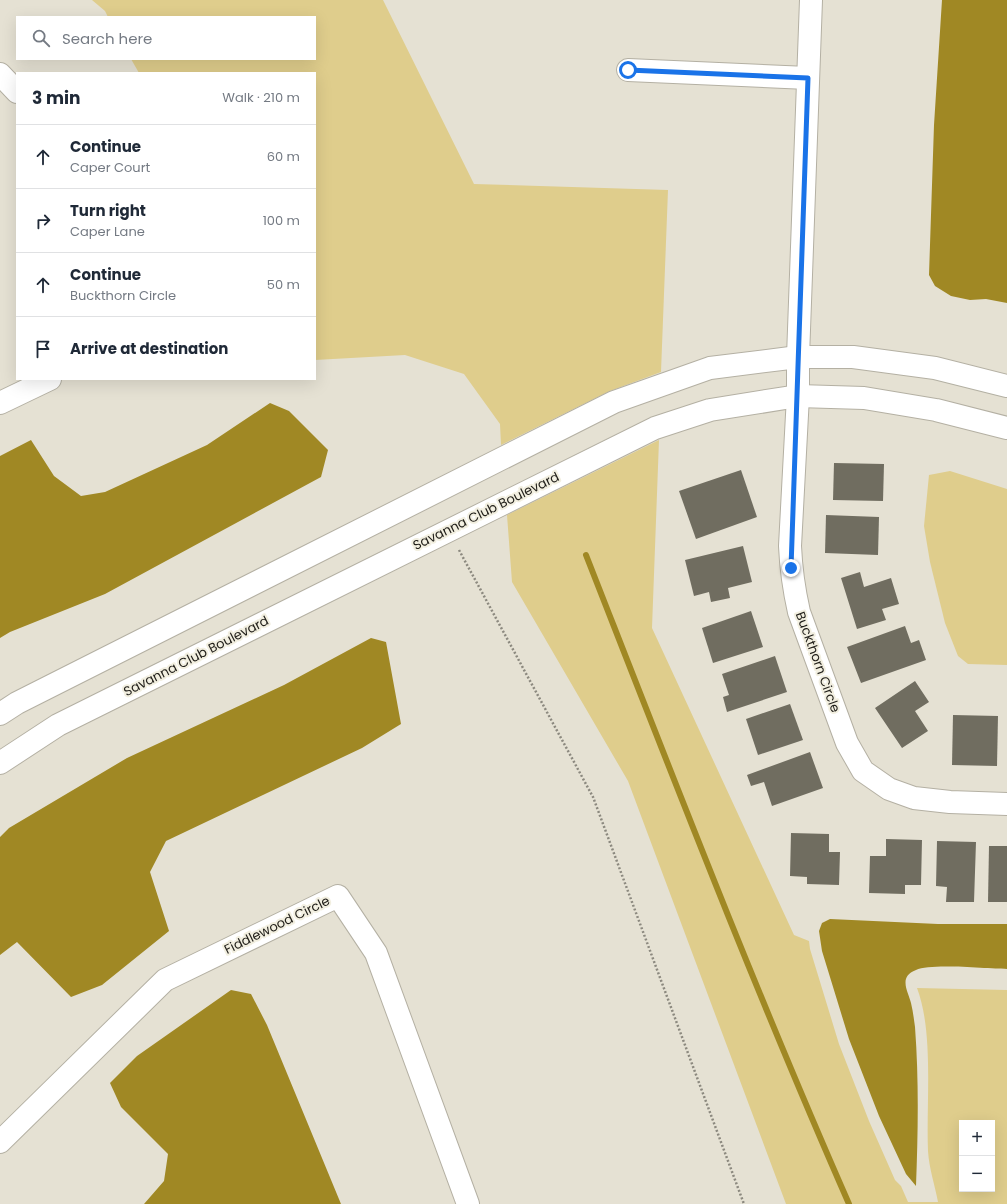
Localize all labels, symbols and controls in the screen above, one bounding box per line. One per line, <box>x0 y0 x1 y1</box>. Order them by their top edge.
search box <box>16 16 316 60</box>
icon: search <box>30 27 52 49</box>
text: Search here <box>62 28 152 49</box>
route start <box>619 61 637 79</box>
text: 3 min <box>32 86 80 110</box>
text: Walk · 210 m <box>222 88 300 107</box>
text: Continue <box>70 136 141 157</box>
icon: ahead <box>32 146 54 168</box>
text: 60 m <box>267 147 300 166</box>
text: Caper Court <box>70 158 150 177</box>
text: Turn right <box>70 200 146 221</box>
icon: right <box>32 210 54 232</box>
text: 100 m <box>263 211 300 230</box>
text: Caper Lane <box>70 222 145 241</box>
text: Continue <box>70 264 141 285</box>
icon: ahead <box>32 274 54 296</box>
text: 50 m <box>267 275 300 294</box>
text: Buckthorn Circle <box>70 286 176 305</box>
icon: arrive <box>32 338 54 360</box>
text: Arrive at destination <box>70 338 228 359</box>
street label: Savanna Club Boulevard <box>410 467 562 555</box>
route end <box>782 559 800 577</box>
street label: Buckthorn Circle <box>791 609 845 715</box>
street label: Savanna Club Boulevard <box>120 611 272 701</box>
street label: Fiddlewood Circle <box>221 891 333 959</box>
map controls <box>959 1120 995 1192</box>
button: + <box>959 1120 995 1156</box>
button: − <box>959 1156 995 1192</box>

